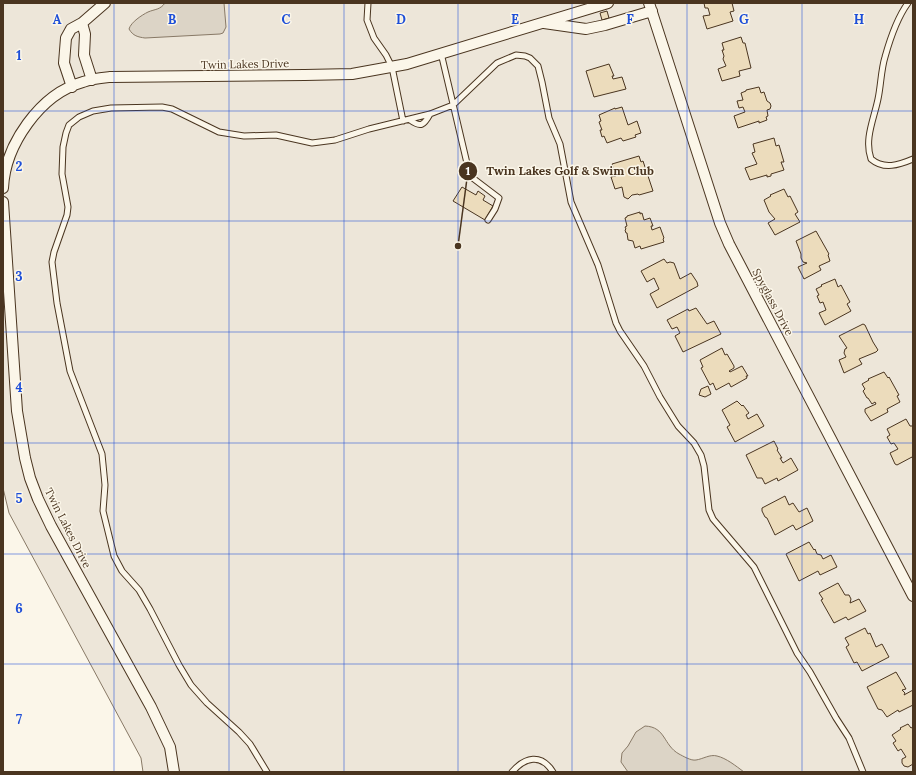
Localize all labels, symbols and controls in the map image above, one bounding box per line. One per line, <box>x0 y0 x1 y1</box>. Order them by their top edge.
text: A <box>53 11 62 28</box>
text: B <box>168 11 177 28</box>
text: C <box>282 11 291 28</box>
text: D <box>396 11 406 28</box>
text: E <box>511 11 519 28</box>
text: F <box>626 11 634 28</box>
text: G <box>739 11 749 28</box>
text: H <box>854 11 864 28</box>
text: 1 <box>16 47 22 64</box>
street label: Twin Lakes Drive <box>201 56 289 72</box>
text: 2 <box>16 158 23 175</box>
callout: Twin Lakes Golf & Swim Club <box>458 159 662 183</box>
text: 1 <box>466 163 471 178</box>
text: Twin Lakes Golf & Swim Club <box>486 163 654 178</box>
street label: Spyglass Drive <box>749 266 797 338</box>
text: 3 <box>15 268 23 285</box>
text: 4 <box>15 379 23 396</box>
street label: Twin Lakes Drive <box>42 486 94 570</box>
text: 5 <box>15 490 23 507</box>
text: 6 <box>15 600 23 617</box>
text: 7 <box>16 711 22 728</box>

